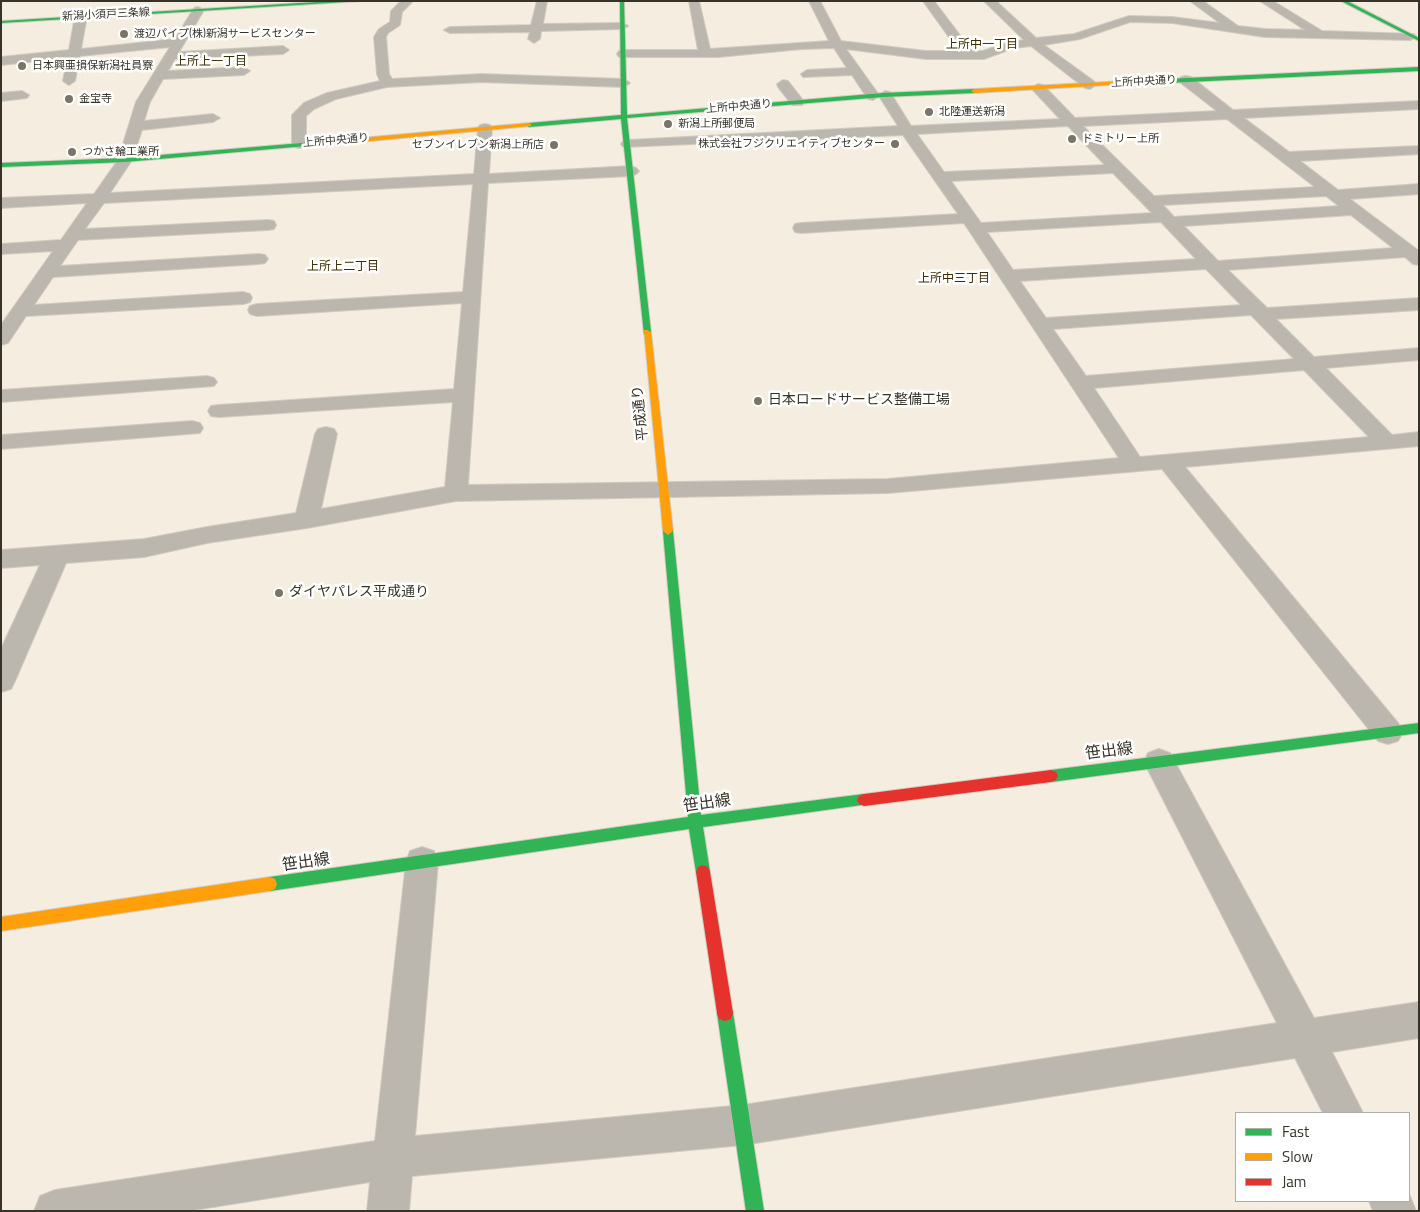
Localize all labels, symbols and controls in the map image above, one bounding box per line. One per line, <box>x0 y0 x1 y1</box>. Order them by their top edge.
street label: 新潟小須戸三条線 <box>62 6 150 24</box>
place label: 渡辺パイプ(株)新潟サービスセンター <box>134 27 316 41</box>
marker: 渡辺パイプ(株)新潟サービスセンター <box>118 28 130 40</box>
district label: 上所中一丁目 <box>946 38 1018 52</box>
district label: 上所上一丁目 <box>175 55 247 69</box>
place label: 日本興亜損保新潟社員寮 <box>32 59 153 73</box>
marker: 日本興亜損保新潟社員寮 <box>16 60 28 72</box>
street label: 上所中央通り <box>1111 74 1177 90</box>
place label: 金宝寺 <box>79 92 112 106</box>
marker: 金宝寺 <box>63 93 75 105</box>
street label: 上所中央通り <box>706 98 772 116</box>
place label: 北陸運送新潟 <box>939 105 1005 119</box>
marker: 北陸運送新潟 <box>923 106 935 118</box>
place label: 新潟上所郵便局 <box>678 117 755 131</box>
marker: 新潟上所郵便局 <box>662 118 674 130</box>
street label: 上所中央通り <box>303 132 369 150</box>
place label: ドミトリー上所 <box>1082 132 1159 146</box>
marker: ドミトリー上所 <box>1066 133 1078 145</box>
place label: 株式会社フジクリエイティブセンター <box>698 137 885 151</box>
place label: セブンイレブン新潟上所店 <box>412 138 544 152</box>
marker: 株式会社フジクリエイティブセンター <box>889 138 901 150</box>
marker: セブンイレブン新潟上所店 <box>548 139 560 151</box>
place label: つかさ輪工業所 <box>82 145 159 159</box>
marker: つかさ輪工業所 <box>66 146 78 158</box>
district label: 上所上二丁目 <box>307 260 379 274</box>
district label: 上所中三丁目 <box>918 272 990 286</box>
street label: 平成通り <box>630 384 652 442</box>
place label: 日本ロードサービス整備工場 <box>768 393 950 409</box>
marker: 日本ロードサービス整備工場 <box>752 395 764 407</box>
place label: ダイヤパレス平成通り <box>289 585 429 601</box>
marker: ダイヤパレス平成通り <box>273 587 285 599</box>
street label: 笹出線 <box>1084 740 1134 764</box>
street label: 笹出線 <box>682 791 732 817</box>
street label: 笹出線 <box>281 850 331 876</box>
legend <box>1235 1112 1410 1202</box>
text: Fast <box>1282 1120 1309 1143</box>
text: Slow <box>1282 1145 1313 1168</box>
text: Jam <box>1282 1170 1306 1193</box>

